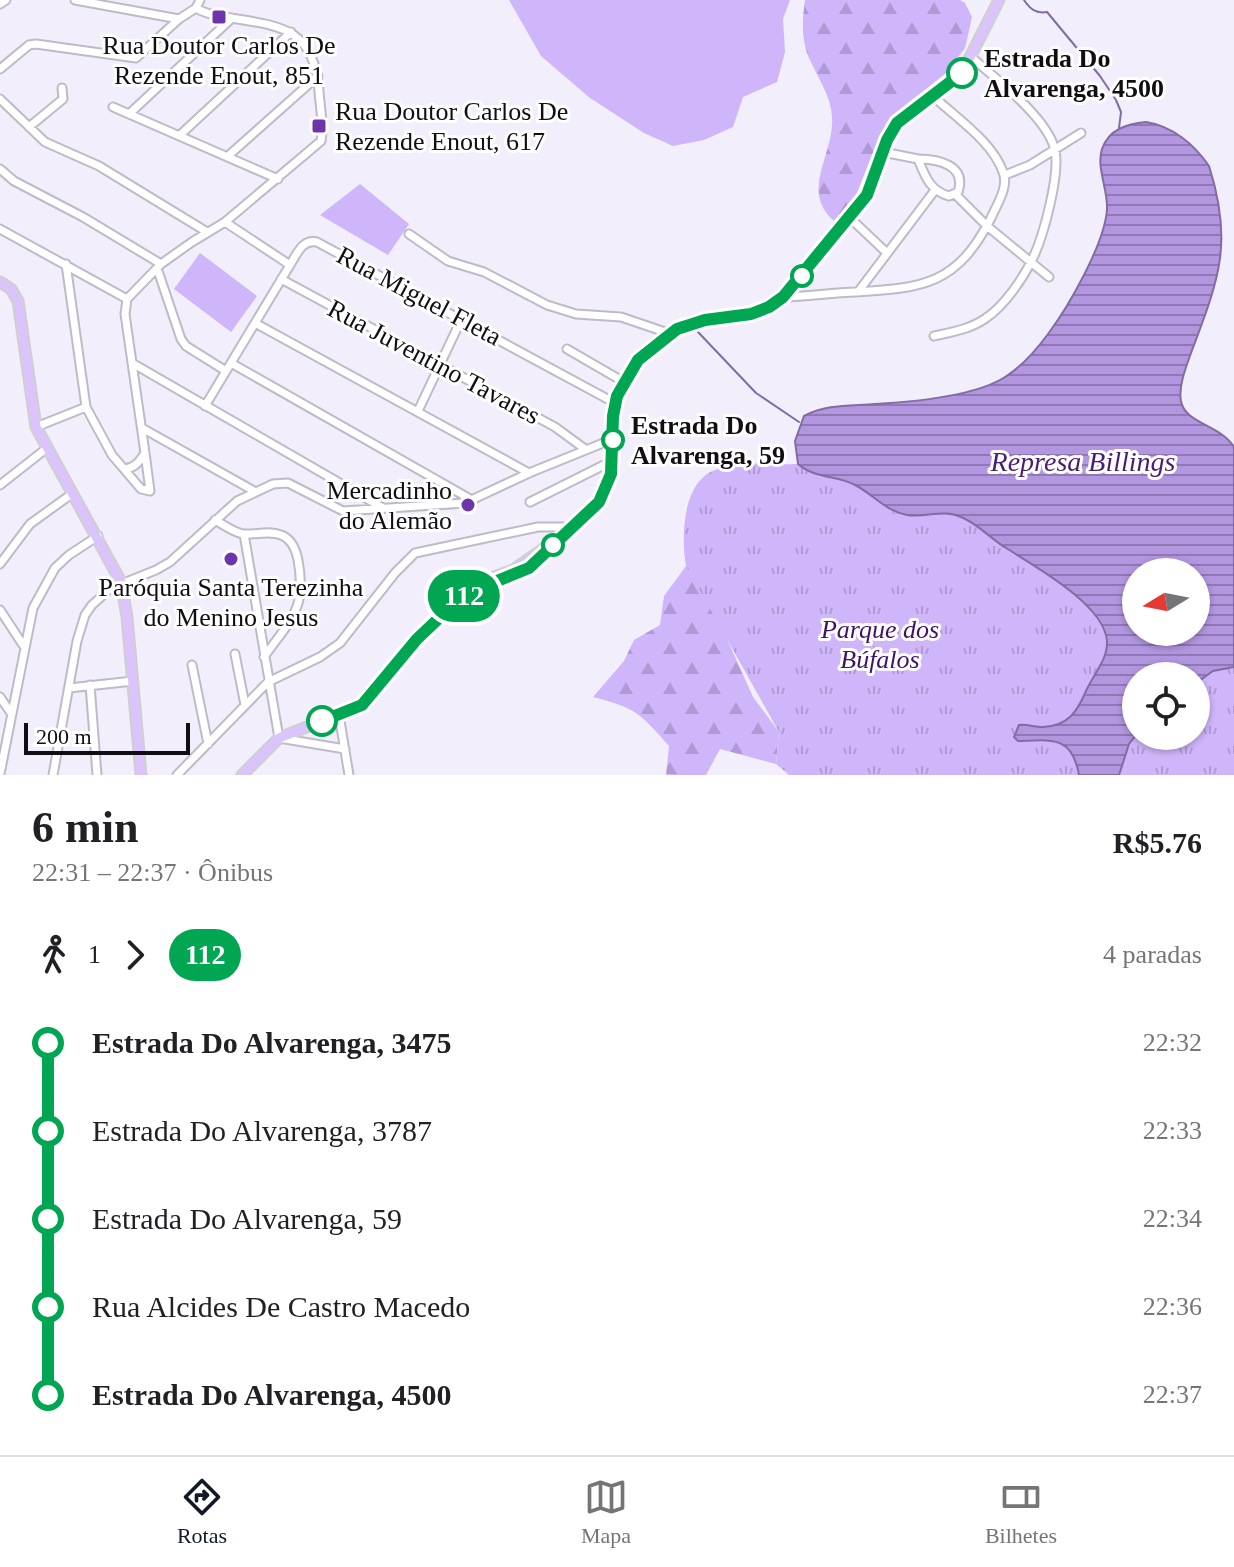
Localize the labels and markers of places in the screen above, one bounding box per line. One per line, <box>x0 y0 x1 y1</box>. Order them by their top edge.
marker: Rua Doutor Carlos De Rezende Enout, 851 <box>210 8 228 26</box>
place label: Rua Doutor Carlos De Rezende Enout, 851 <box>102 31 336 90</box>
place label: Estrada Do Alvarenga, 4500 <box>984 44 1164 103</box>
marker: Estrada Do Alvarenga, 4500 <box>947 58 977 88</box>
place label: Rua Doutor Carlos De Rezende Enout, 617 <box>335 97 568 156</box>
marker: Rua Doutor Carlos De Rezende Enout, 617 <box>310 117 328 135</box>
unlabelled marker <box>791 265 813 287</box>
place label: Estrada Do Alvarenga, 59 <box>631 411 785 470</box>
marker: Estrada Do Alvarenga, 59 <box>602 429 624 451</box>
place label: Mercadinho do Alemão <box>326 476 452 535</box>
marker: Mercadinho do Alemão <box>459 496 477 514</box>
unlabelled marker <box>542 534 564 556</box>
marker: Paróquia Santa Terezinha do Menino Jesus <box>222 550 240 568</box>
place label: Paróquia Santa Terezinha do Menino Jesus <box>99 573 364 632</box>
unlabelled marker <box>307 706 337 736</box>

